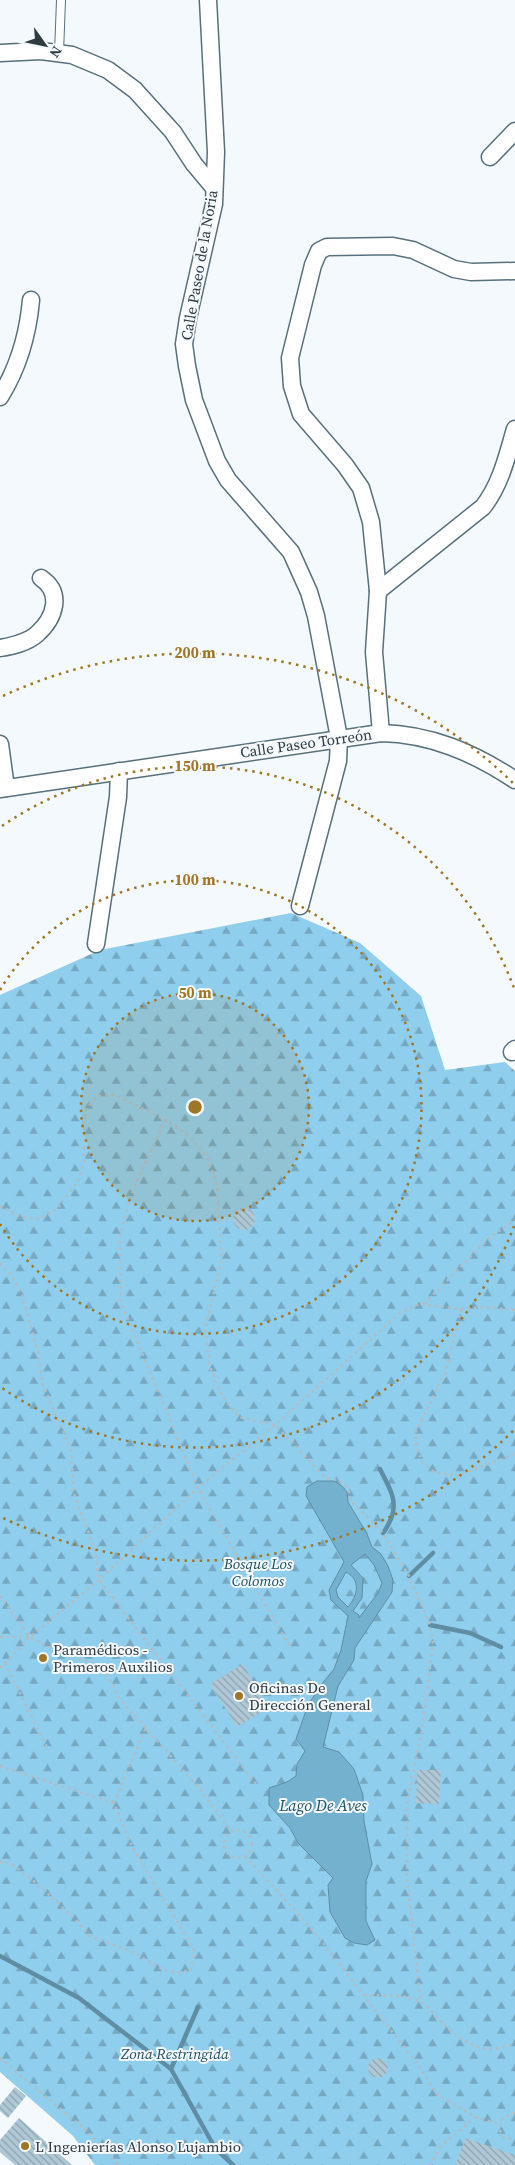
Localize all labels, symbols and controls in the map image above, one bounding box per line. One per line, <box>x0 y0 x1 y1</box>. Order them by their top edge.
north arrow <box>20 20 70 70</box>
text: N <box>45 42 67 62</box>
street label: Calle Paseo de la Noria <box>175 188 223 342</box>
text: 200 m <box>174 642 216 663</box>
street label: Calle Paseo Torreón <box>239 723 373 763</box>
text: 150 m <box>174 755 216 776</box>
text: 100 m <box>174 869 216 890</box>
text: 50 m <box>178 982 212 1003</box>
centre of rings <box>186 1098 204 1116</box>
park label: Bosque Los Colomos <box>223 1553 293 1591</box>
place label: Paramédicos - Primeros Auxilios <box>53 1639 173 1677</box>
marker: Paramédicos - Primeros Auxilios <box>37 1652 49 1664</box>
place label: Oficinas De Dirección General <box>249 1677 371 1715</box>
marker: Oficinas De Dirección General <box>233 1690 245 1702</box>
water label: Lago De Aves <box>278 1794 367 1816</box>
park label: Zona Restringida <box>120 2043 229 2064</box>
place label: L Ingenierías Alonso Lujambio <box>35 2136 241 2157</box>
marker: L Ingenierías Alonso Lujambio <box>19 2140 31 2152</box>

